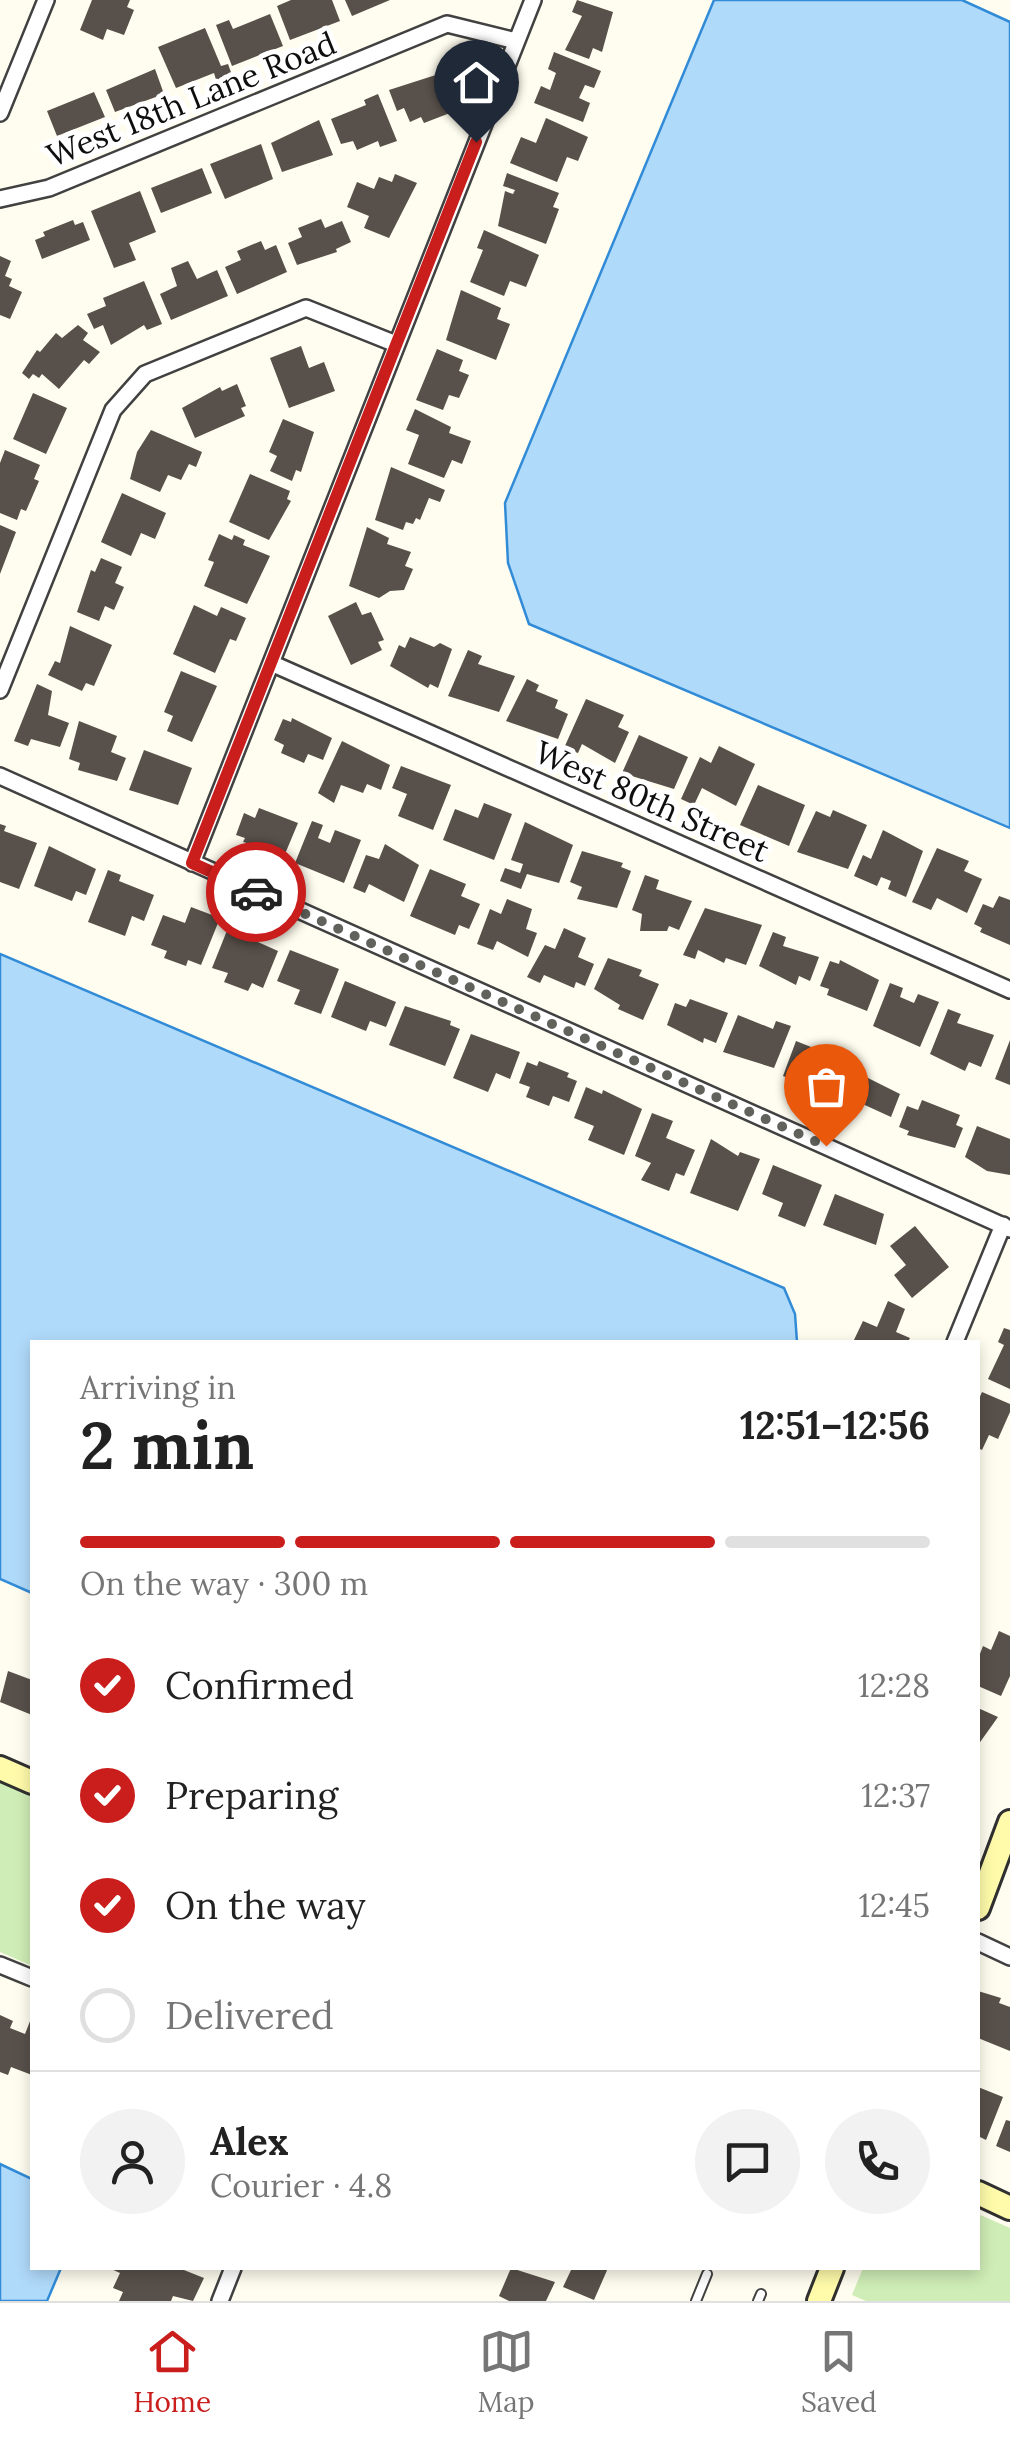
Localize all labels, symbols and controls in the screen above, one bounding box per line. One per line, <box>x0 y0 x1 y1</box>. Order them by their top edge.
street label: West 18th Lane Road <box>40 22 342 176</box>
pin <box>434 40 519 143</box>
icon: home <box>449 55 504 110</box>
street label: West 80th Street <box>529 731 776 871</box>
courier <box>206 842 306 942</box>
icon: car <box>229 865 284 920</box>
pin <box>784 1044 869 1147</box>
icon: bag <box>799 1059 854 1114</box>
text: Arriving in <box>80 1367 236 1408</box>
text: 12:51–12:56 <box>740 1401 930 1449</box>
text: 2 min <box>80 1404 254 1487</box>
text: On the way · 300 m <box>80 1563 368 1604</box>
icon: check <box>80 1658 135 1713</box>
text: Confirmed <box>165 1661 354 1709</box>
text: 12:28 <box>858 1665 930 1706</box>
icon: check <box>80 1768 135 1823</box>
text: Preparing <box>165 1771 338 1819</box>
text: 12:37 <box>861 1775 930 1816</box>
icon: check <box>80 1878 135 1933</box>
text: On the way <box>165 1881 366 1929</box>
text: 12:45 <box>858 1885 930 1926</box>
text: Delivered <box>165 1991 334 2039</box>
button: person <box>80 2109 185 2214</box>
button: chat <box>695 2109 800 2214</box>
button: phone <box>825 2109 930 2214</box>
text: Alex <box>210 2117 289 2165</box>
text: Courier · 4.8 <box>210 2165 392 2206</box>
tab: Home <box>133 2324 211 2420</box>
tab: Map <box>478 2324 534 2420</box>
tab: Saved <box>801 2324 877 2420</box>

